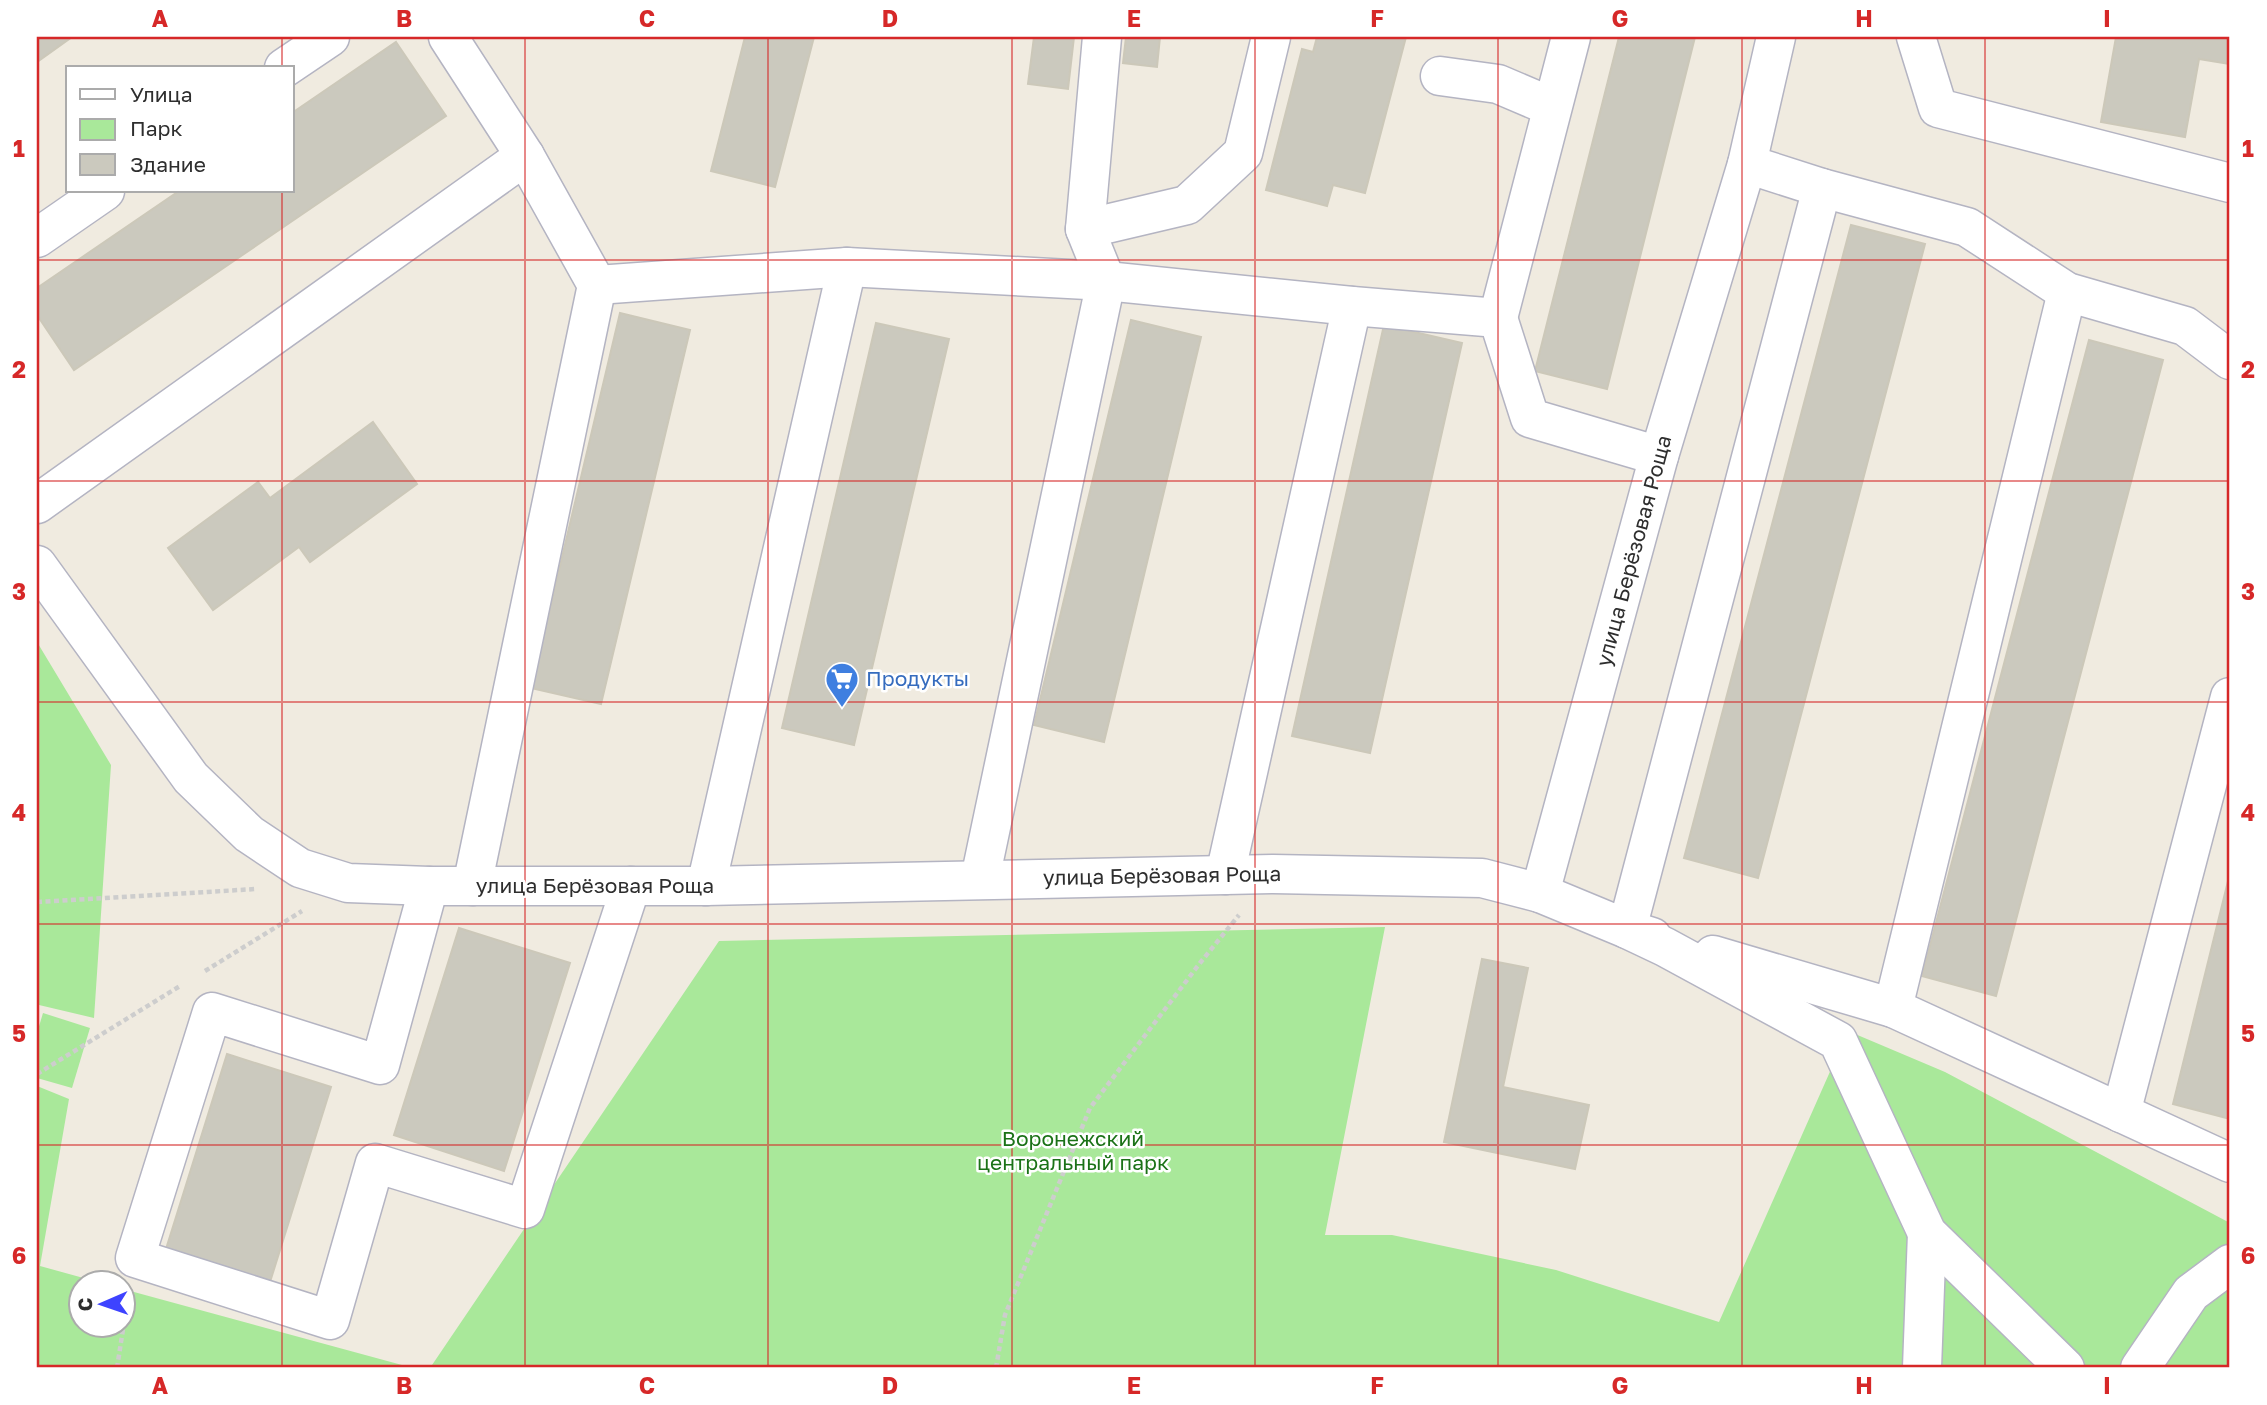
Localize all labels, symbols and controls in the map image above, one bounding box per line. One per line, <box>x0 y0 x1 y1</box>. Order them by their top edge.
text: A <box>152 4 169 32</box>
text: B <box>396 4 412 32</box>
text: C <box>639 4 655 32</box>
text: D <box>882 4 898 32</box>
text: E <box>1127 4 1141 32</box>
text: F <box>1370 4 1384 32</box>
text: G <box>1612 4 1628 32</box>
text: H <box>1855 4 1873 32</box>
text: I <box>2103 4 2111 32</box>
legend <box>66 66 294 192</box>
text: Улица <box>130 81 193 107</box>
text: Парк <box>130 115 183 141</box>
text: 1 <box>13 134 25 162</box>
text: 1 <box>2242 134 2254 162</box>
text: Здание <box>130 151 206 177</box>
text: 2 <box>12 355 26 383</box>
text: 2 <box>2241 355 2255 383</box>
street label: улица Берёзовая Роща <box>1590 432 1676 669</box>
text: 3 <box>12 577 26 605</box>
text: 3 <box>2241 577 2255 605</box>
supermarket icon: Продукты <box>823 660 861 709</box>
place label: Продукты <box>866 665 969 691</box>
text: 4 <box>12 798 26 826</box>
text: 4 <box>2241 798 2255 826</box>
street label: улица Берёзовая Роща <box>1043 860 1281 890</box>
street label: улица Берёзовая Роща <box>476 872 714 898</box>
text: 5 <box>12 1019 26 1047</box>
text: 5 <box>2241 1019 2255 1047</box>
park label: Воронежский центральный парк <box>977 1125 1169 1175</box>
text: 6 <box>12 1241 26 1269</box>
text: 6 <box>2241 1241 2255 1269</box>
north arrow <box>66 1268 136 1338</box>
text: С <box>73 1297 96 1312</box>
text: A <box>152 1371 169 1399</box>
text: B <box>396 1371 412 1399</box>
text: C <box>639 1371 655 1399</box>
text: D <box>882 1371 898 1399</box>
text: E <box>1127 1371 1141 1399</box>
text: F <box>1370 1371 1384 1399</box>
text: G <box>1612 1371 1628 1399</box>
text: H <box>1855 1371 1873 1399</box>
text: I <box>2103 1371 2111 1399</box>

